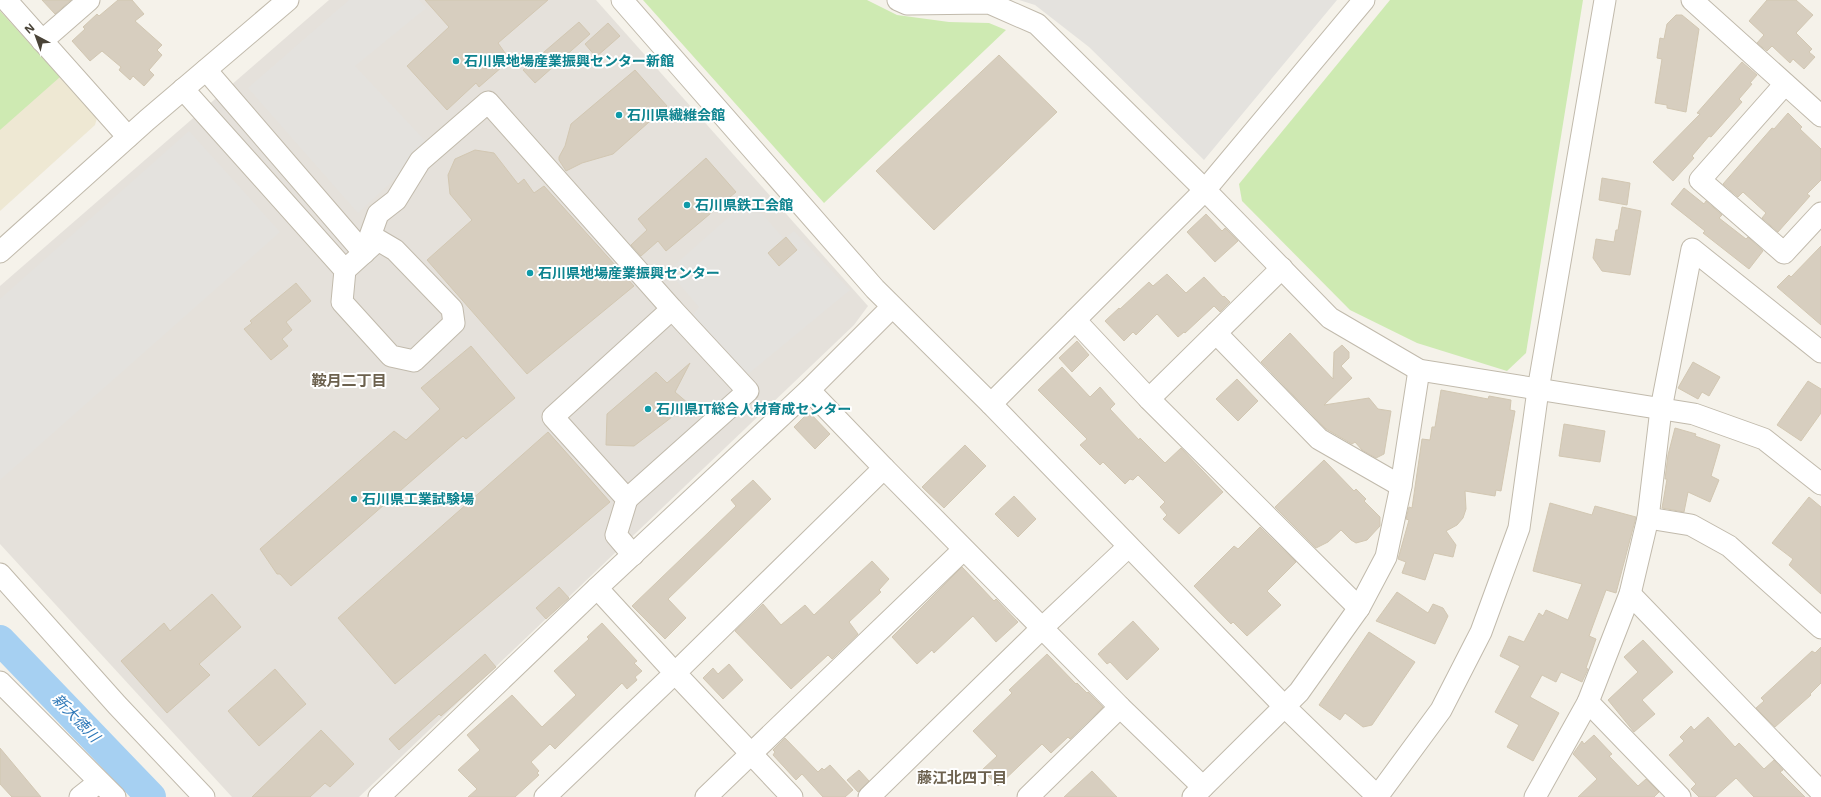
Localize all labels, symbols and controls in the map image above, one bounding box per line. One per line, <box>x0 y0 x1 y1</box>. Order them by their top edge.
north arrow <box>16 16 56 56</box>
text: N <box>21 19 37 37</box>
place label: 石川県地場産業振興センター新館 <box>464 51 674 70</box>
marker: 石川県地場産業振興センター新館 <box>451 56 461 66</box>
place label: 石川県繊維会館 <box>627 105 725 124</box>
marker: 石川県繊維会館 <box>614 110 624 120</box>
place label: 石川県鉄工会館 <box>695 195 793 214</box>
marker: 石川県鉄工会館 <box>682 200 692 210</box>
place label: 石川県地場産業振興センター <box>538 263 720 282</box>
marker: 石川県地場産業振興センター <box>525 268 535 278</box>
district label: 鞍月二丁目 <box>311 370 387 390</box>
place label: 石川県IT総合人材育成センター <box>656 399 852 418</box>
marker: 石川県IT総合人材育成センター <box>643 404 653 414</box>
place label: 石川県工業試験場 <box>362 489 474 508</box>
marker: 石川県工業試験場 <box>349 494 359 504</box>
water label: 新大徳川 <box>49 689 106 747</box>
district label: 藤江北四丁目 <box>917 767 1007 787</box>

